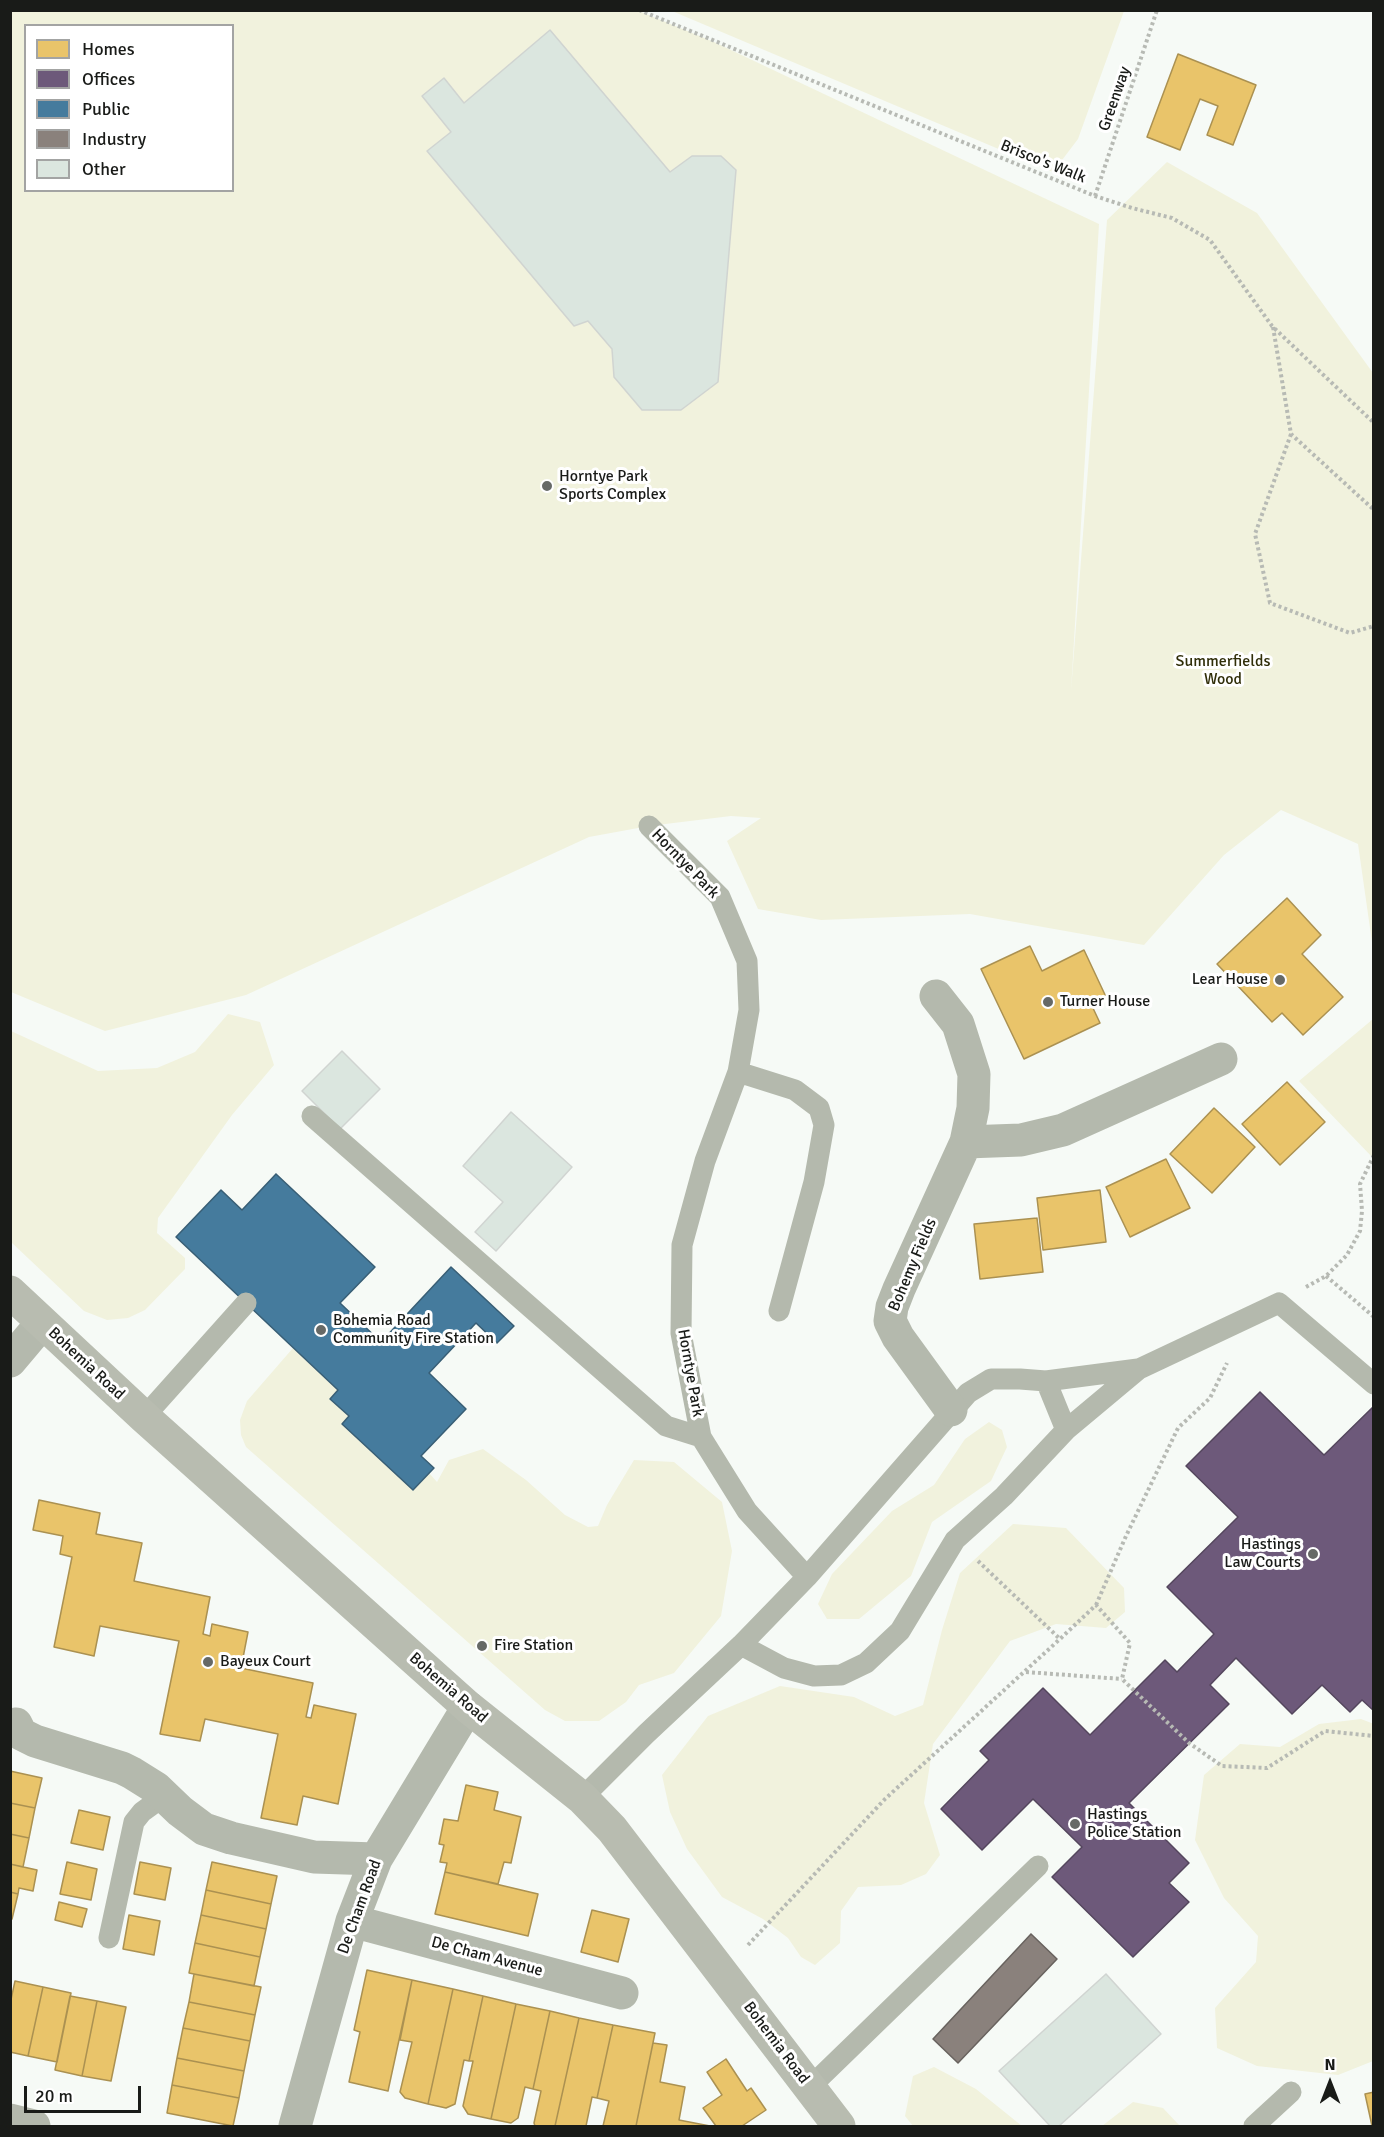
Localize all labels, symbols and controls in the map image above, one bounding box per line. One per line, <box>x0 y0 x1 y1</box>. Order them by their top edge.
legend <box>24 24 234 192</box>
text: Homes <box>82 38 135 60</box>
street label: Greenway <box>1095 64 1135 134</box>
text: Offices <box>82 68 135 90</box>
text: Public <box>82 98 130 120</box>
text: Industry <box>82 128 146 150</box>
street label: Brisco's Walk <box>998 136 1088 188</box>
text: Other <box>82 158 126 180</box>
place label: Horntye Park Sports Complex <box>559 467 666 505</box>
marker: Horntye Park Sports Complex <box>540 479 554 493</box>
park label: Summerfields Wood <box>1176 652 1270 690</box>
street label: Horntye Park <box>647 825 723 903</box>
place label: Lear House <box>1192 970 1268 990</box>
marker: Lear House <box>1273 973 1287 987</box>
place label: Turner House <box>1060 992 1150 1012</box>
marker: Turner House <box>1041 995 1055 1009</box>
street label: Bohemy Fields <box>885 1216 941 1314</box>
place label: Bohemia Road Community Fire Station <box>333 1311 494 1349</box>
marker: Bohemia Road Community Fire Station <box>314 1323 328 1337</box>
street label: Bohemia Road <box>44 1324 128 1404</box>
street label: Horntye Park <box>673 1328 707 1418</box>
place label: Hastings Law Courts <box>1224 1535 1301 1573</box>
marker: Hastings Law Courts <box>1306 1547 1320 1561</box>
place label: Fire Station <box>494 1636 573 1656</box>
marker: Fire Station <box>475 1639 489 1653</box>
street label: Bohemia Road <box>405 1649 491 1727</box>
place label: Bayeux Court <box>220 1652 311 1672</box>
marker: Bayeux Court <box>201 1655 215 1669</box>
place label: Hastings Police Station <box>1087 1805 1181 1843</box>
marker: Hastings Police Station <box>1068 1817 1082 1831</box>
street label: De Cham Road <box>334 1857 386 1957</box>
street label: De Cham Avenue <box>429 1933 545 1981</box>
street label: Bohemia Road <box>739 1998 813 2088</box>
north arrow <box>1300 2053 1360 2113</box>
text: N <box>1324 2055 1336 2075</box>
scale bar <box>27 2074 144 2112</box>
text: 20 m <box>35 2085 73 2107</box>

